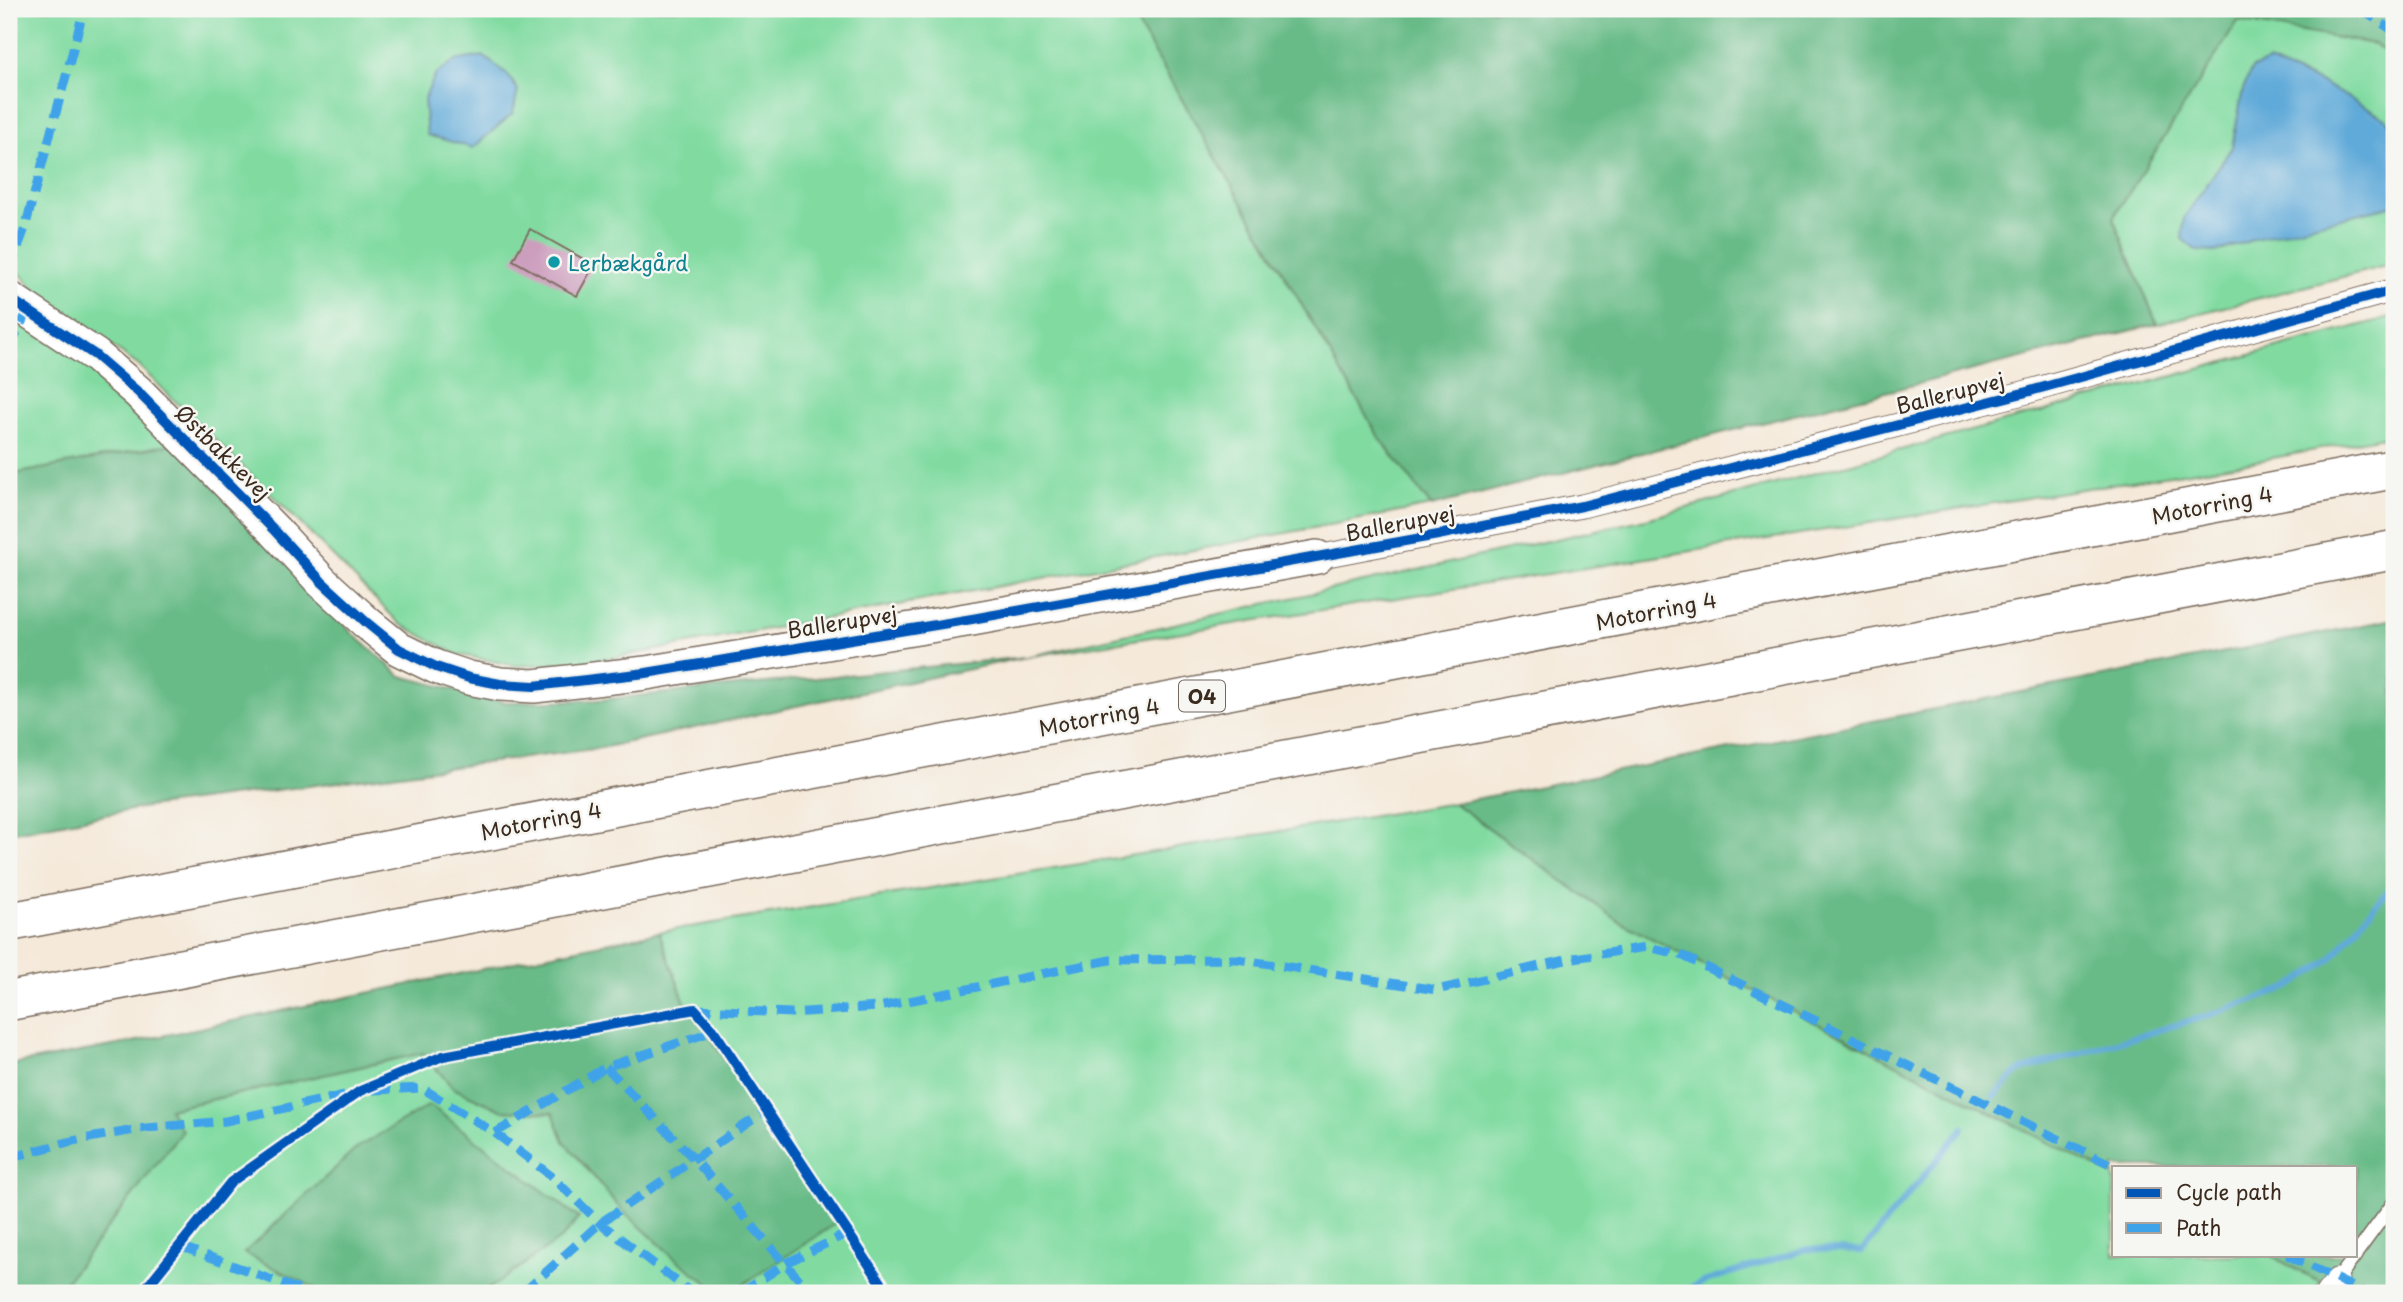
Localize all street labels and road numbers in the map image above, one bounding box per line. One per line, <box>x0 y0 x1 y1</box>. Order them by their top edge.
street label: Ballerupvej <box>1892 363 2008 421</box>
street label: Østbakkevej <box>169 397 279 507</box>
street label: Motorring 4 <box>2149 477 2275 531</box>
street label: Ballerupvej <box>1342 496 1458 548</box>
street label: Motorring 4 <box>1593 583 1719 637</box>
street label: Ballerupvej <box>785 597 899 645</box>
road number: O4 <box>1179 680 1225 712</box>
street label: Motorring 4 <box>1036 689 1162 743</box>
street label: Motorring 4 <box>478 793 604 847</box>

